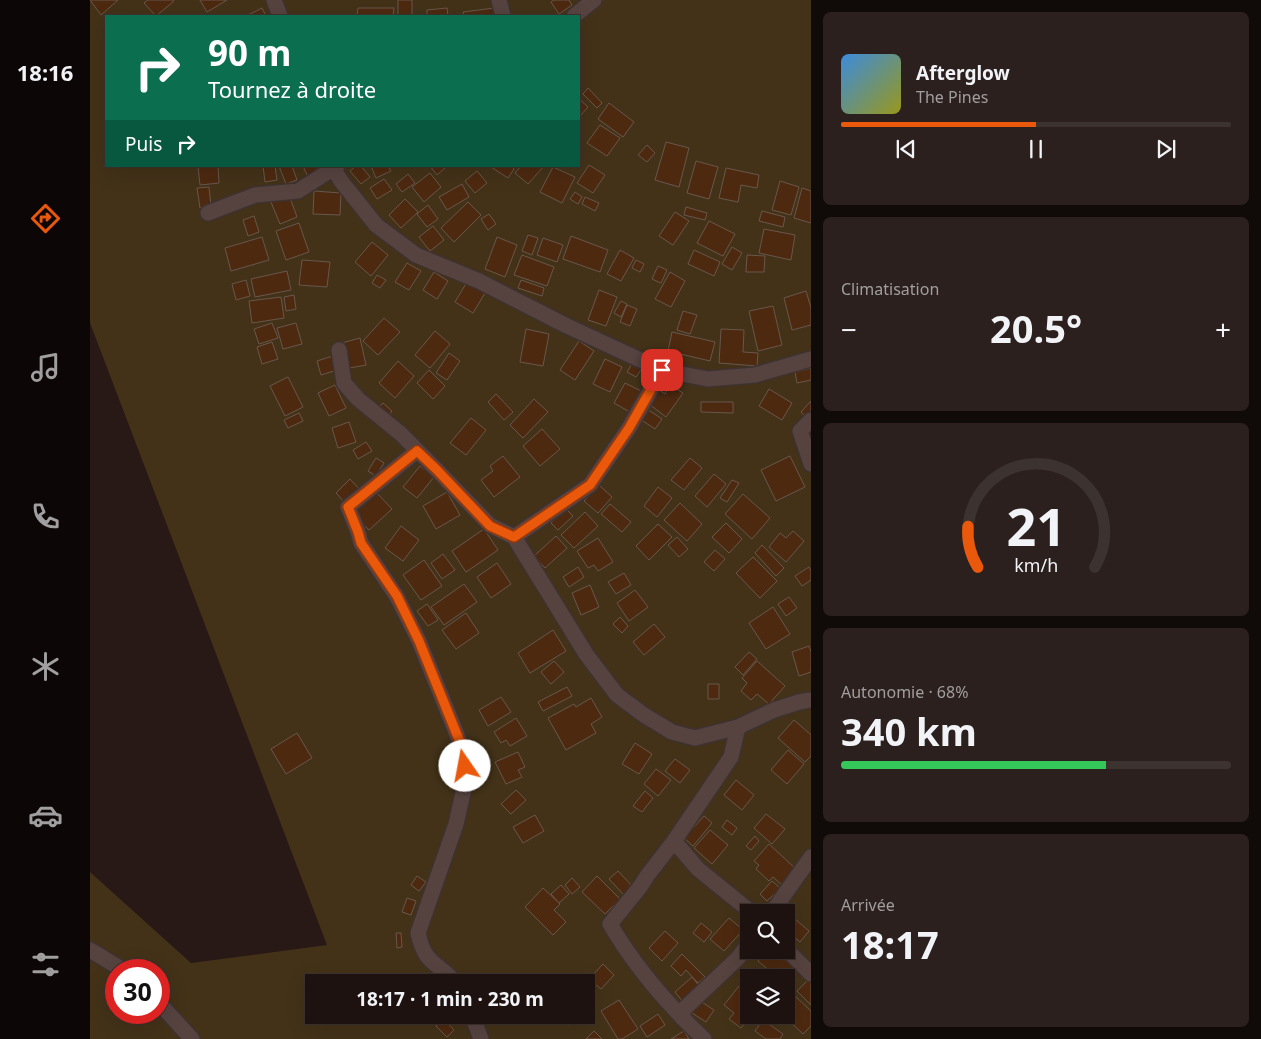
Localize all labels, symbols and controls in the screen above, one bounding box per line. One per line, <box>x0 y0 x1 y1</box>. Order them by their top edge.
text: 90 m <box>208 29 291 76</box>
icon: right <box>125 35 190 100</box>
text: 18:16 <box>17 57 73 87</box>
text: Afterglow <box>916 60 1010 86</box>
text: Tournez à droite <box>208 74 376 104</box>
text: The Pines <box>916 86 988 108</box>
icon: right <box>172 130 200 158</box>
text: Puis <box>125 131 162 157</box>
icon: previous <box>892 135 920 163</box>
icon: pause <box>1022 135 1050 163</box>
icon: next <box>1152 135 1180 163</box>
icon: directions <box>28 201 63 236</box>
text: Climatisation <box>841 278 939 300</box>
text: 20.5° <box>990 302 1082 354</box>
text: − <box>841 310 857 348</box>
text: + <box>1215 310 1231 348</box>
pin <box>641 349 683 391</box>
icon: music <box>28 350 63 385</box>
icon: arrive <box>648 356 676 384</box>
text: 21 <box>1006 490 1066 561</box>
icon: phone <box>28 499 63 534</box>
text: km/h <box>1014 553 1058 577</box>
icon: climate <box>28 649 63 684</box>
text: Autonomie · 68% <box>841 681 968 703</box>
text: 340 km <box>841 705 977 757</box>
position arrow <box>438 739 490 791</box>
icon: car <box>28 798 63 833</box>
text: Arrivée <box>841 894 895 916</box>
map controls <box>740 904 795 1024</box>
button: search <box>740 904 795 959</box>
text: 18:17 <box>841 918 939 970</box>
icon: filters <box>28 947 63 982</box>
speed limit sign: 30 <box>105 959 170 1024</box>
button: layers <box>740 969 795 1024</box>
text: 18:17 · 1 min · 230 m <box>356 986 544 1012</box>

